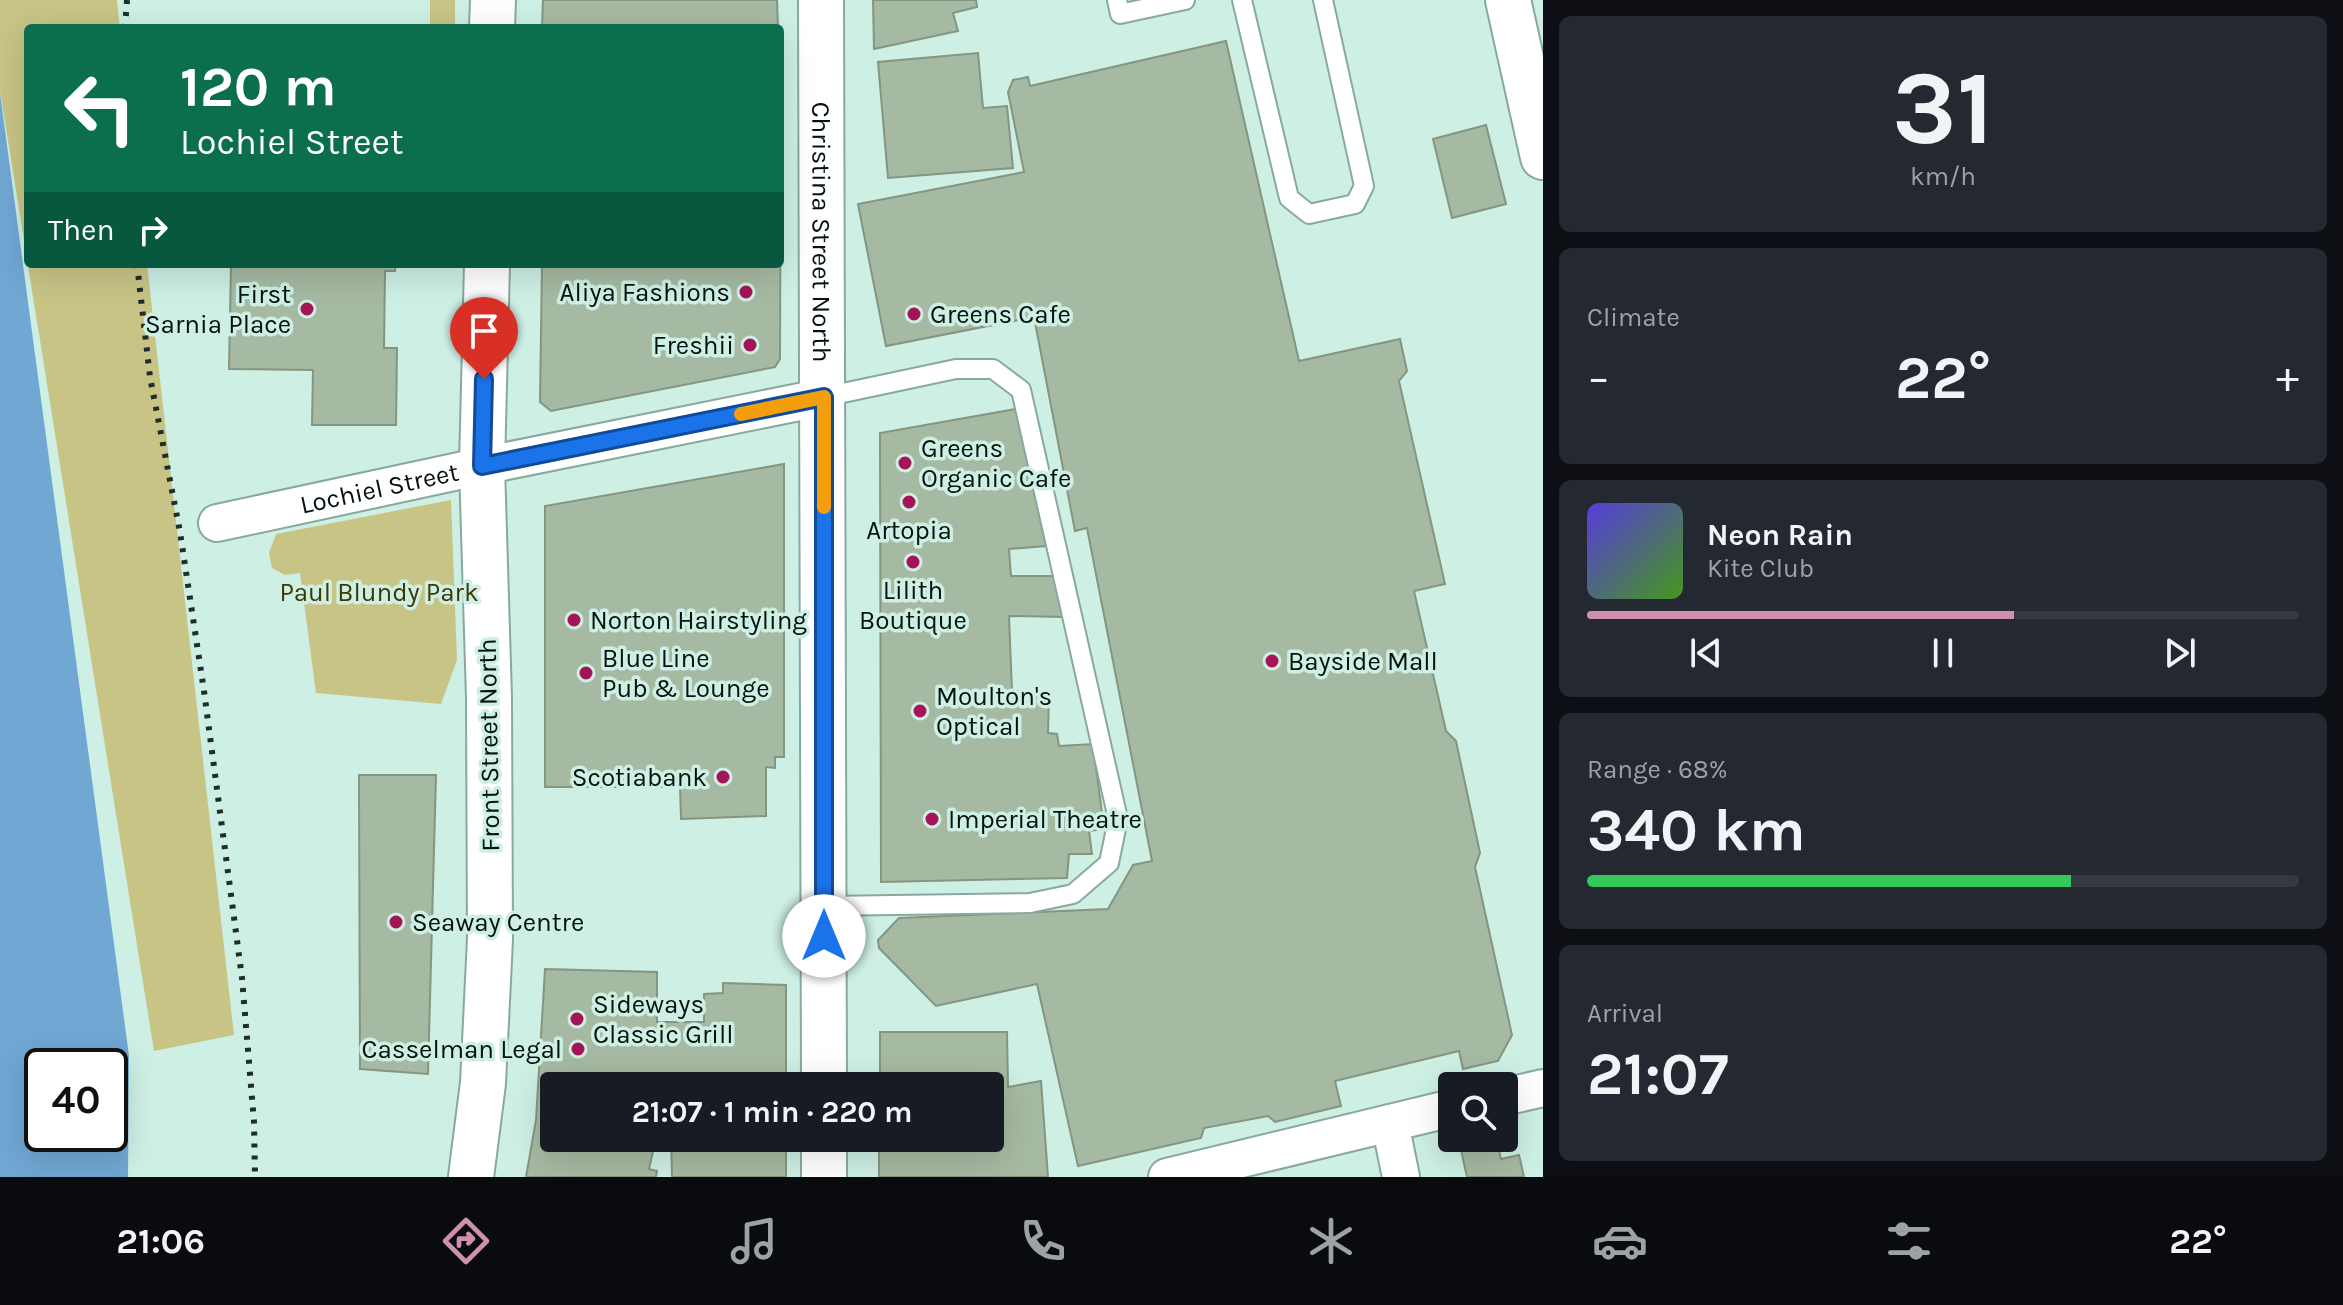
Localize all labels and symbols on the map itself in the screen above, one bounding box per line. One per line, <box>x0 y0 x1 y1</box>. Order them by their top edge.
street label: Christina Street North <box>806 102 838 362</box>
place label: Aliya Fashions <box>559 277 730 308</box>
place label: First Sarnia Place <box>145 279 291 340</box>
marker: Aliya Fashions <box>737 283 755 301</box>
pin <box>450 297 518 379</box>
place label: Greens Cafe <box>930 299 1071 330</box>
marker: First Sarnia Place <box>298 300 316 318</box>
marker: Greens Cafe <box>905 305 923 323</box>
place label: Freshii <box>653 330 734 361</box>
marker: Freshii <box>741 336 759 354</box>
place label: Greens Organic Cafe <box>921 433 1071 494</box>
marker: Greens Organic Cafe <box>896 454 914 472</box>
street label: Lochiel Street <box>297 456 462 520</box>
marker: Artopia <box>900 493 918 511</box>
place label: Artopia <box>866 515 952 546</box>
marker: Lilith Boutique <box>904 553 922 571</box>
place label: Lilith Boutique <box>859 575 967 636</box>
park label: Paul Blundy Park <box>279 577 479 608</box>
place label: Norton Hairstyling <box>590 605 807 636</box>
marker: Norton Hairstyling <box>565 611 583 629</box>
street label: Front Street North <box>472 638 506 852</box>
place label: Blue Line Pub & Lounge <box>602 643 770 704</box>
place label: Bayside Mall <box>1288 646 1438 677</box>
marker: Bayside Mall <box>1263 652 1281 670</box>
marker: Blue Line Pub & Lounge <box>577 664 595 682</box>
place label: Moulton's Optical <box>936 681 1052 742</box>
marker: Moulton's Optical <box>911 702 929 720</box>
place label: Scotiabank <box>572 762 707 793</box>
marker: Scotiabank <box>714 768 732 786</box>
place label: Imperial Theatre <box>948 804 1142 835</box>
marker: Imperial Theatre <box>923 810 941 828</box>
position arrow <box>782 894 866 978</box>
place label: Seaway Centre <box>412 907 584 938</box>
marker: Seaway Centre <box>387 913 405 931</box>
place label: Sideways Classic Grill <box>593 989 734 1050</box>
marker: Sideways Classic Grill <box>568 1010 586 1028</box>
place label: Casselman Legal <box>362 1034 562 1065</box>
marker: Casselman Legal <box>569 1040 587 1058</box>
speed limit sign: 40 <box>24 1048 128 1152</box>

